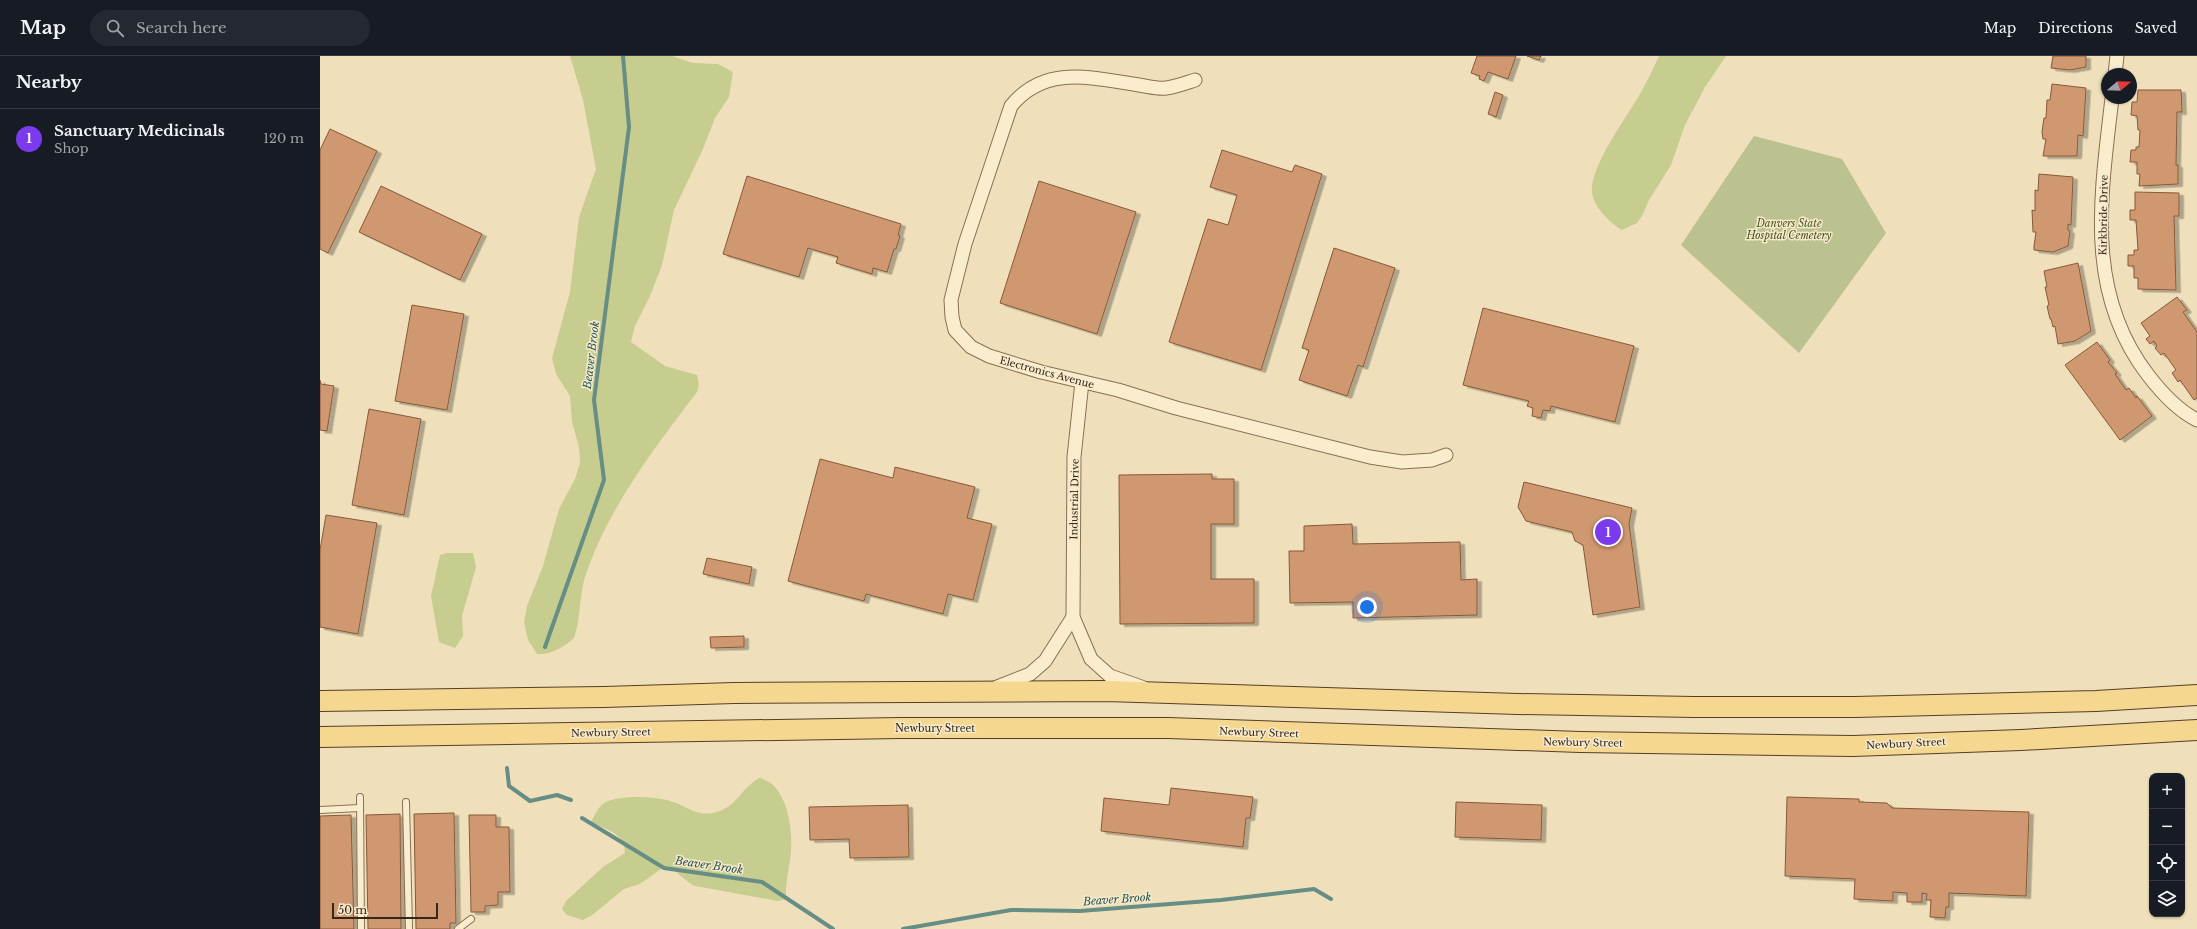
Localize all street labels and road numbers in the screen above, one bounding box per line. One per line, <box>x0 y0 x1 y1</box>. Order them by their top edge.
street label: Kirkbride Drive <box>2096 174 2111 256</box>
street label: Electronics Avenue <box>998 354 1096 391</box>
street label: Industrial Drive <box>1067 458 1082 540</box>
street label: Newbury Street <box>895 722 975 735</box>
street label: Newbury Street <box>571 725 651 740</box>
street label: Newbury Street <box>1219 725 1299 740</box>
street label: Newbury Street <box>1543 735 1623 750</box>
street label: Newbury Street <box>1866 735 1946 752</box>

